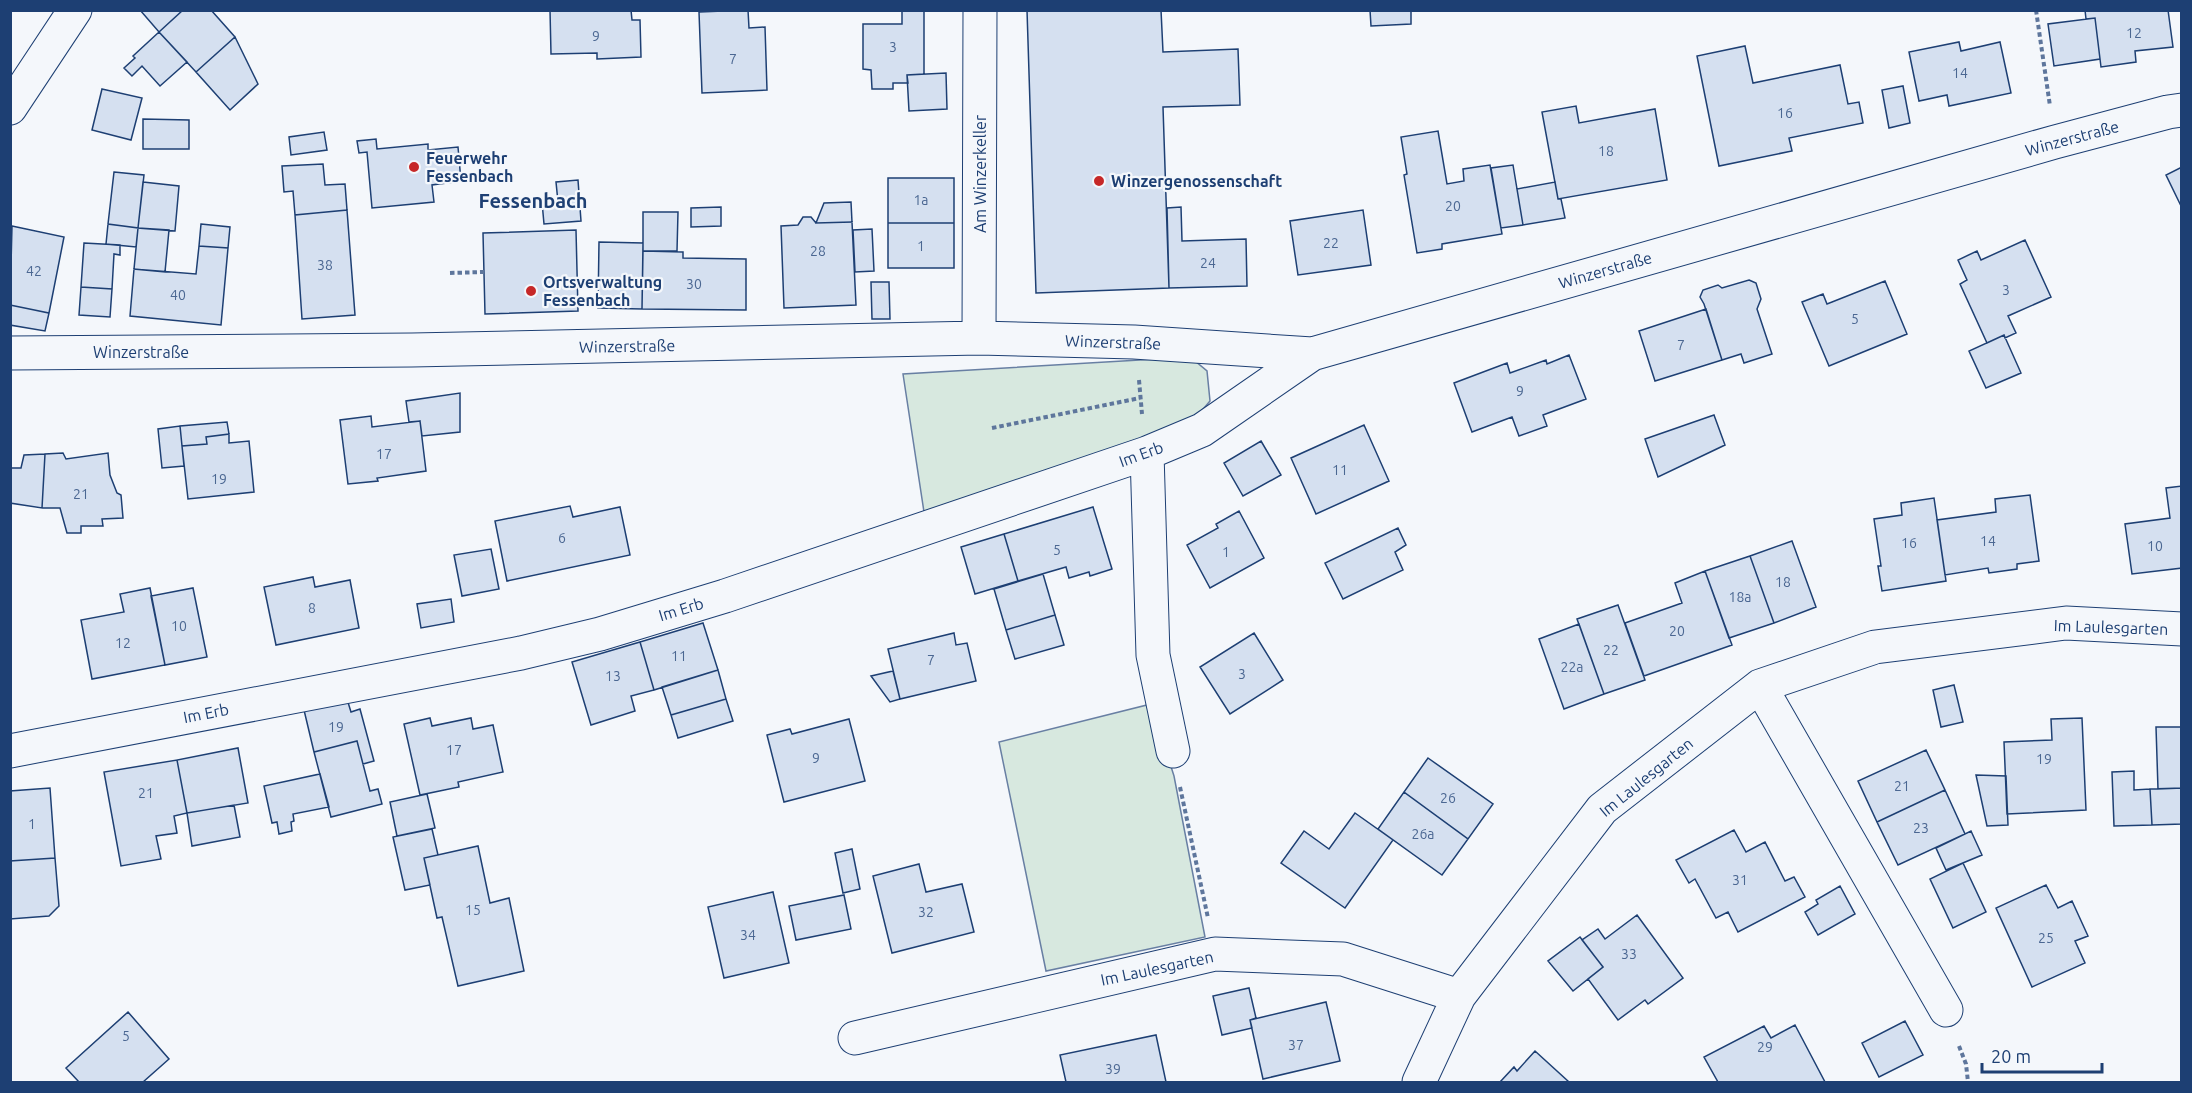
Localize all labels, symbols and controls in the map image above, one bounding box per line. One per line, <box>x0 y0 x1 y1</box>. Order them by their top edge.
house number: 12 <box>2126 25 2142 41</box>
house number: 9 <box>592 28 600 44</box>
house number: 3 <box>889 39 897 55</box>
house number: 7 <box>729 51 737 67</box>
house number: 14 <box>1952 65 1968 81</box>
house number: 16 <box>1777 105 1793 121</box>
street label: Am Winzerkeller <box>971 115 989 233</box>
street label: Winzerstraße <box>2023 117 2121 159</box>
house number: 18 <box>1598 143 1614 159</box>
place label: Feuerwehr Fessenbach <box>426 149 513 185</box>
marker: Feuerwehr Fessenbach <box>407 160 421 174</box>
place label: Winzergenossenschaft <box>1111 172 1282 190</box>
marker: Winzergenossenschaft <box>1092 174 1106 188</box>
district label: Fessenbach <box>478 189 588 212</box>
house number: 1a <box>913 192 929 208</box>
house number: 20 <box>1445 198 1461 214</box>
house number: 22 <box>1323 235 1339 251</box>
house number: 1 <box>917 238 925 254</box>
house number: 28 <box>810 243 826 259</box>
street label: Winzerstraße <box>1556 248 1654 292</box>
house number: 24 <box>1200 255 1216 271</box>
house number: 38 <box>317 257 333 273</box>
house number: 42 <box>26 263 42 279</box>
place label: Ortsverwaltung Fessenbach <box>543 273 662 309</box>
house number: 30 <box>686 276 702 292</box>
house number: 3 <box>2002 282 2010 298</box>
marker: Ortsverwaltung Fessenbach <box>524 284 538 298</box>
house number: 40 <box>170 287 186 303</box>
house number: 5 <box>1851 311 1859 327</box>
street label: Winzerstraße <box>1065 331 1161 353</box>
street label: Winzerstraße <box>579 336 675 356</box>
house number: 7 <box>1677 337 1685 353</box>
street label: Winzerstraße <box>93 343 189 361</box>
house number: 9 <box>1516 383 1524 399</box>
street label: Im Erb <box>1116 438 1166 470</box>
house number: 17 <box>376 446 392 462</box>
house number: 11 <box>1332 462 1348 478</box>
house number: 19 <box>211 471 227 487</box>
house number: 21 <box>73 486 89 502</box>
house number: 6 <box>558 530 566 546</box>
house number: 14 <box>1980 533 1996 549</box>
house number: 16 <box>1901 535 1917 551</box>
house number: 10 <box>2147 538 2163 554</box>
house number: 5 <box>1053 542 1061 558</box>
house number: 1 <box>1222 544 1230 560</box>
house number: 18 <box>1775 574 1791 590</box>
house number: 18a <box>1729 589 1752 605</box>
street label: Im Erb <box>656 594 706 624</box>
house number: 8 <box>308 600 316 616</box>
street label: Im Laulesgarten <box>2053 616 2169 638</box>
house number: 10 <box>171 618 187 634</box>
house number: 20 <box>1669 623 1685 639</box>
house number: 12 <box>115 635 131 651</box>
house number: 22 <box>1603 642 1619 658</box>
house number: 11 <box>671 648 687 664</box>
house number: 7 <box>927 652 935 668</box>
house number: 22a <box>1561 659 1584 675</box>
house number: 3 <box>1238 666 1246 682</box>
house number: 13 <box>605 668 621 684</box>
street label: Im Erb <box>182 700 230 726</box>
house number: 19 <box>328 719 344 735</box>
street label: Im Laulesgarten <box>1596 734 1696 820</box>
house number: 17 <box>446 742 462 758</box>
house number: 9 <box>812 750 820 766</box>
house number: 19 <box>2036 751 2052 767</box>
house number: 21 <box>1894 778 1910 794</box>
house number: 21 <box>138 785 154 801</box>
house number: 26 <box>1440 790 1456 806</box>
house number: 1 <box>28 816 36 832</box>
house number: 23 <box>1913 820 1929 836</box>
house number: 26a <box>1412 826 1435 842</box>
house number: 31 <box>1732 872 1748 888</box>
house number: 15 <box>465 902 481 918</box>
house number: 32 <box>918 904 934 920</box>
house number: 34 <box>740 927 756 943</box>
house number: 25 <box>2038 930 2054 946</box>
house number: 33 <box>1621 946 1637 962</box>
street label: Im Laulesgarten <box>1099 947 1215 989</box>
house number: 5 <box>122 1028 130 1044</box>
scale bar <box>1982 1036 2102 1074</box>
house number: 37 <box>1288 1037 1304 1053</box>
house number: 29 <box>1757 1039 1773 1055</box>
text: 20 m <box>1991 1046 2031 1066</box>
house number: 39 <box>1105 1061 1121 1077</box>

